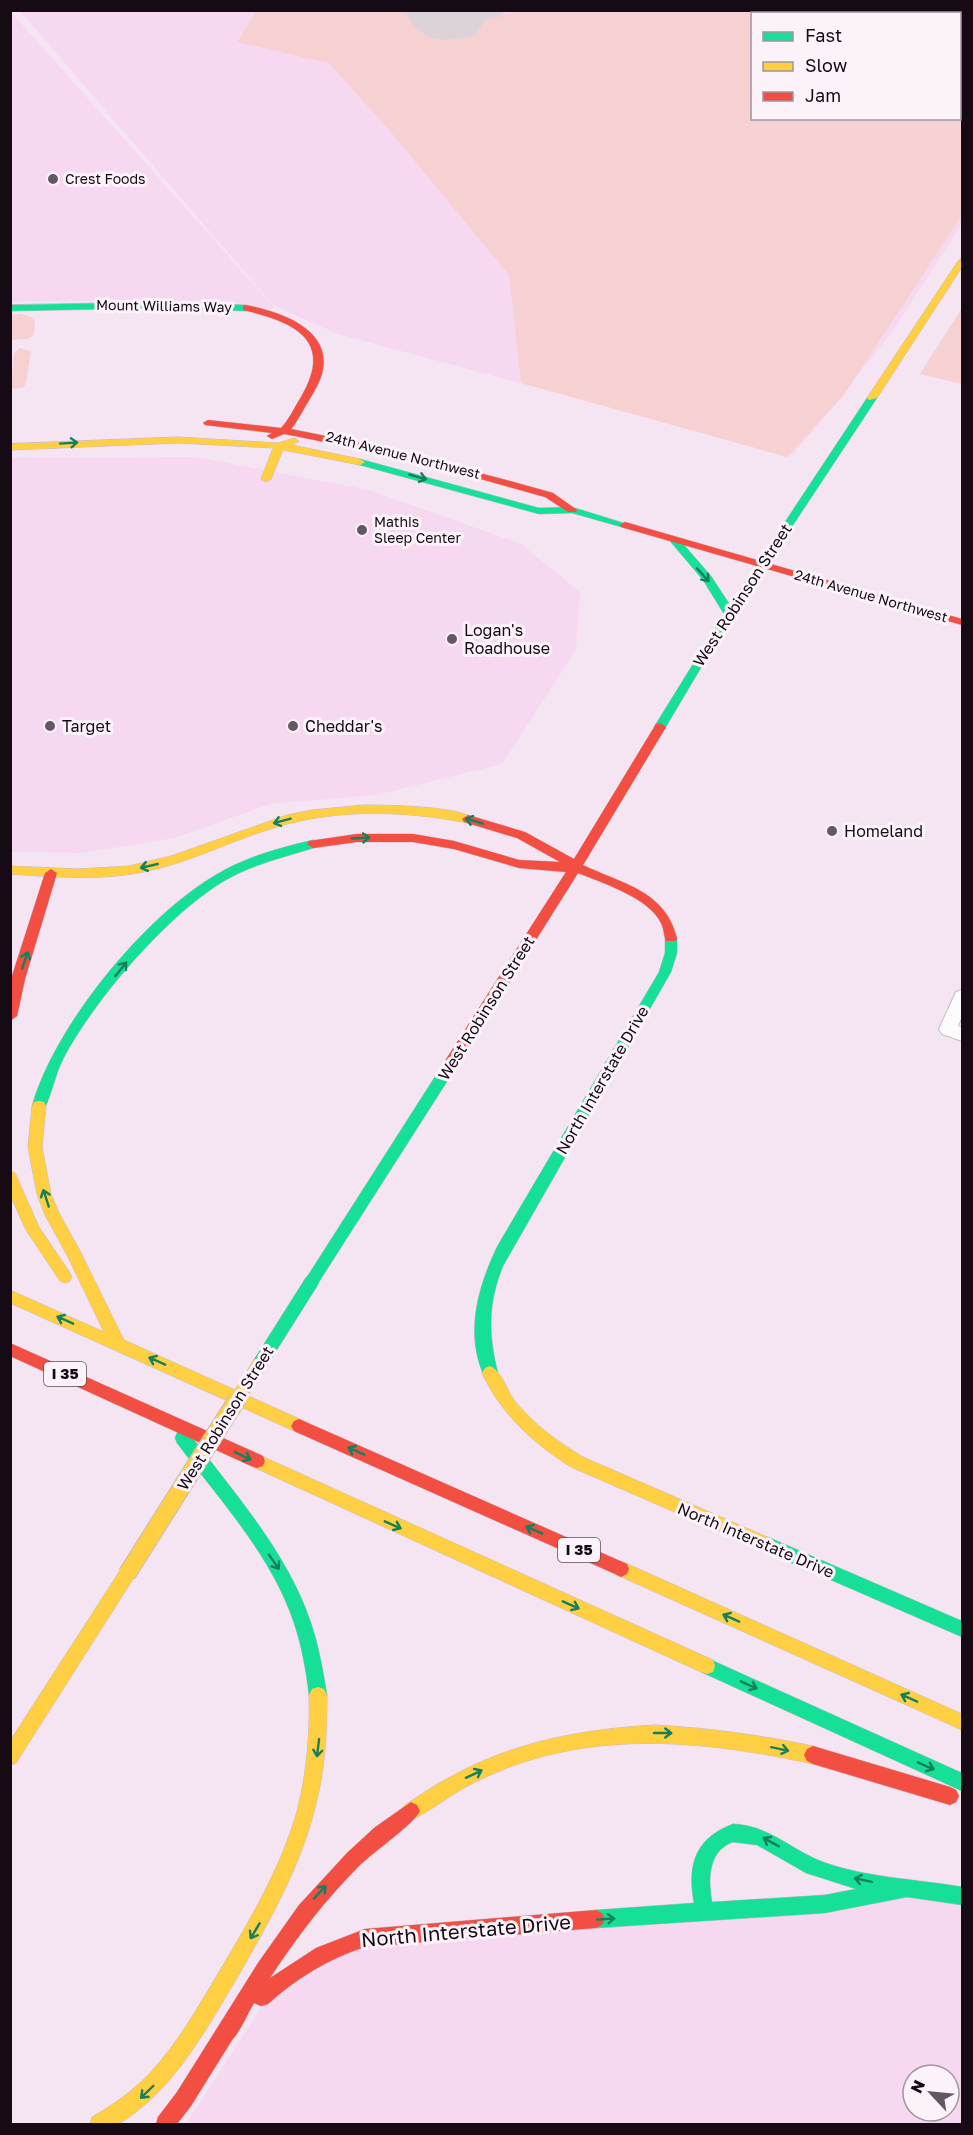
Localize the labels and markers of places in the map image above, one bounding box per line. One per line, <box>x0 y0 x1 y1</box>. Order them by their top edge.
place label: Crest Foods <box>65 170 146 187</box>
marker: Crest Foods <box>46 172 60 186</box>
place label: Mathis Sleep Center <box>374 513 461 546</box>
marker: Mathis Sleep Center <box>355 523 369 537</box>
place label: Logan's Roadhouse <box>464 620 550 658</box>
marker: Logan's Roadhouse <box>445 632 459 646</box>
place label: Target <box>62 716 111 736</box>
place label: Cheddar's <box>305 716 383 736</box>
marker: Target <box>43 719 57 733</box>
marker: Cheddar's <box>286 719 300 733</box>
place label: Homeland <box>844 821 923 841</box>
marker: Homeland <box>825 824 839 838</box>

